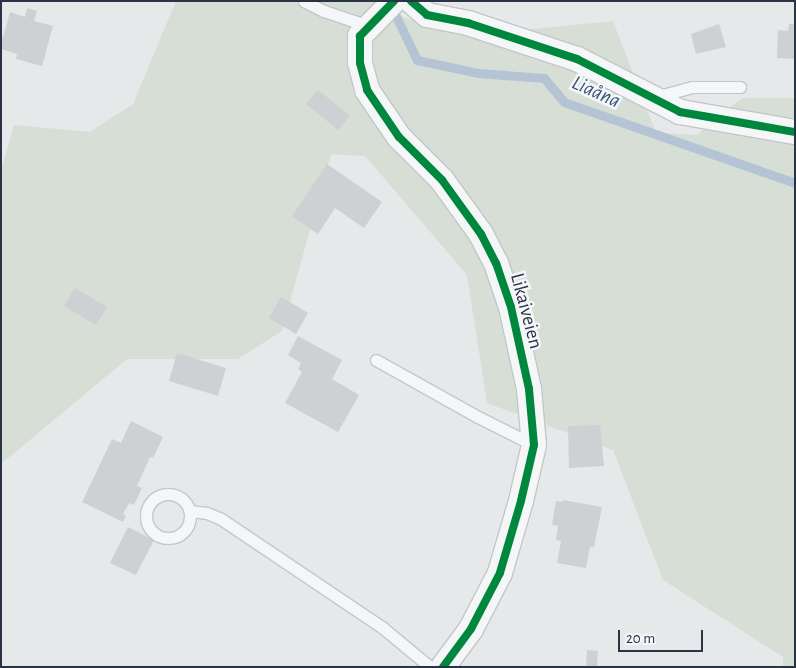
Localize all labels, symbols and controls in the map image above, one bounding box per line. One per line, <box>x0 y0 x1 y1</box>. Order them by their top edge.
water label: Liaåna <box>568 70 624 114</box>
street label: Likaiveien <box>504 270 548 352</box>
scale bar <box>621 620 706 652</box>
text: 20 m <box>626 631 655 646</box>

